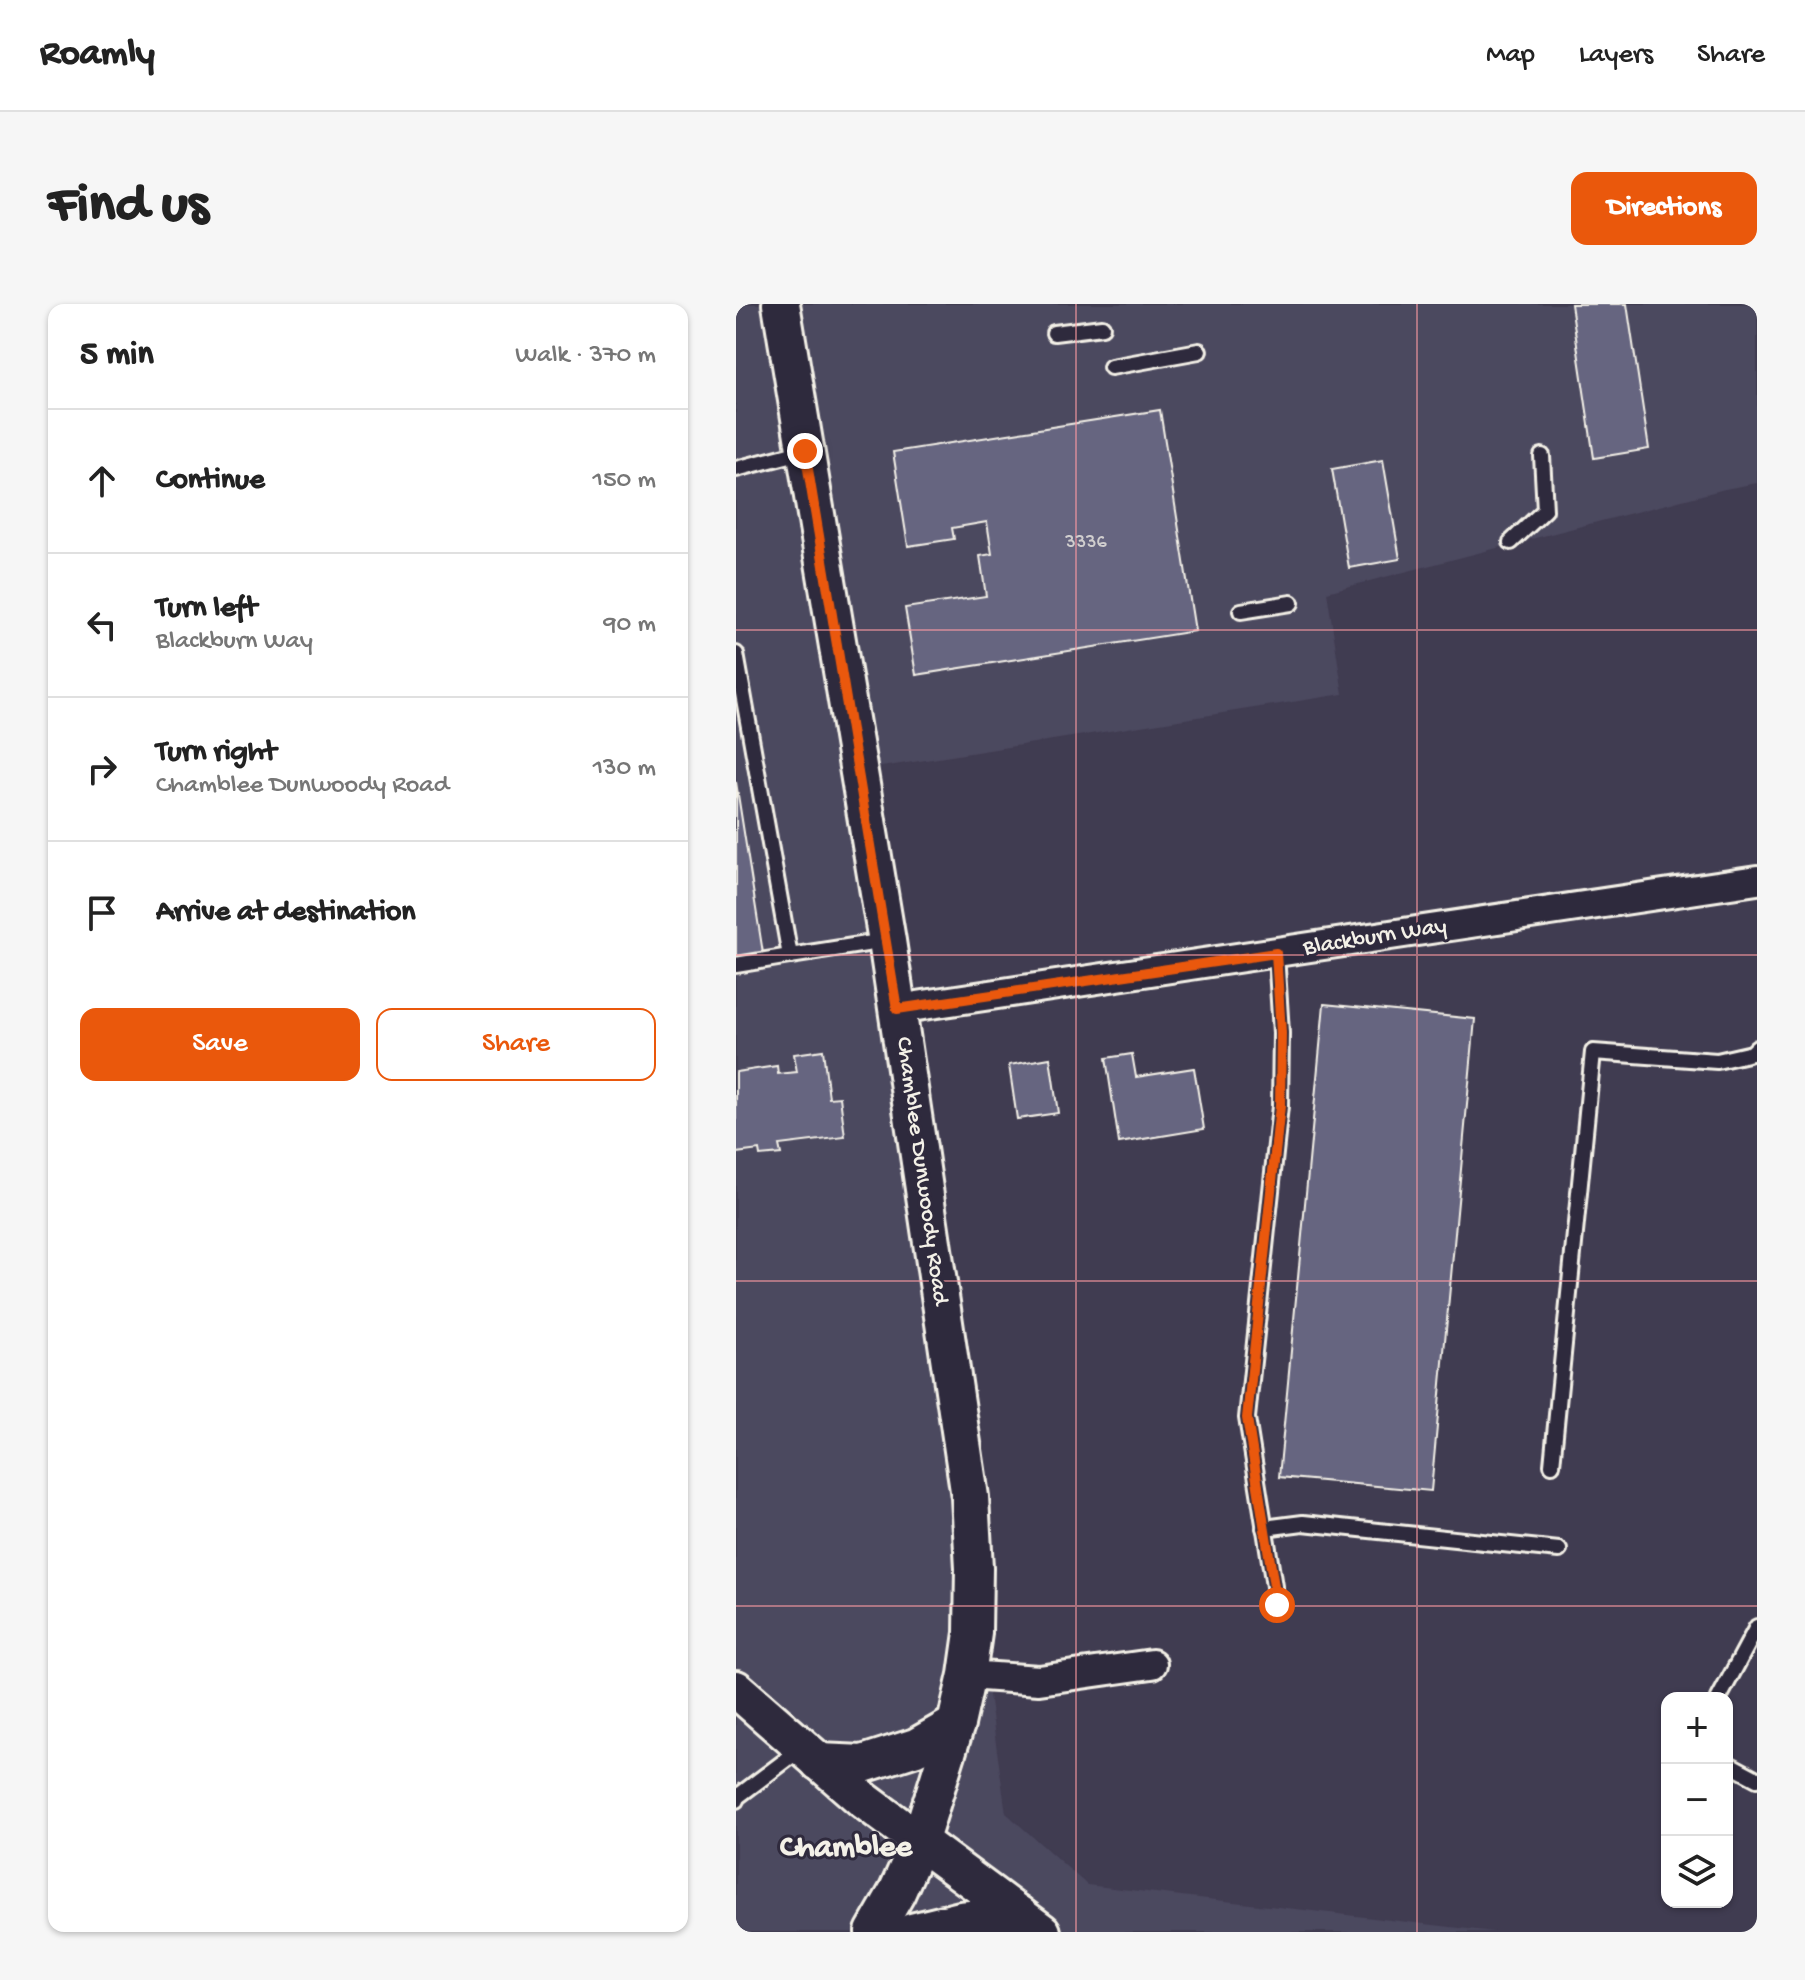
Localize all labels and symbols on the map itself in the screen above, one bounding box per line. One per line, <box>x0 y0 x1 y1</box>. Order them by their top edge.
route end <box>787 433 823 469</box>
house number: 3336 <box>1064 532 1108 555</box>
street label: Blackburn Way <box>1300 912 1449 964</box>
street label: Chamblee Dunwoody Road <box>888 1035 954 1309</box>
route start <box>1259 1587 1295 1623</box>
district label: Chamblee <box>780 1830 913 1868</box>

